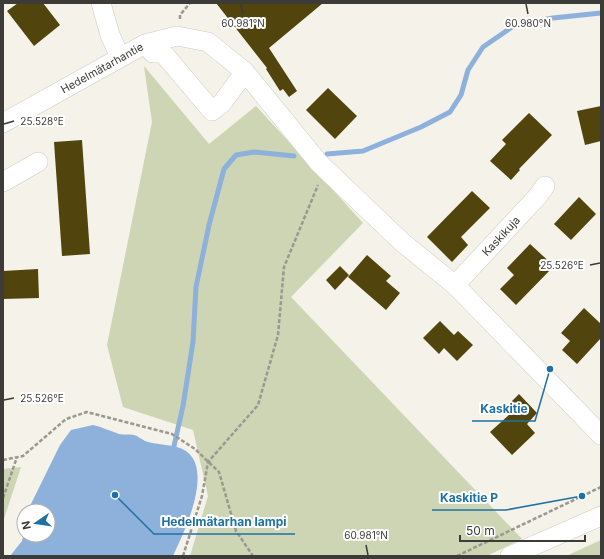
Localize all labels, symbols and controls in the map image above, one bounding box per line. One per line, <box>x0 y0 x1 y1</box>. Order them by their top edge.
text: 60.981°N <box>221 17 265 29</box>
text: 60.980°N <box>505 17 551 29</box>
street label: Hedelmätarhantie <box>58 40 146 96</box>
text: 25.528°E <box>20 115 64 127</box>
street label: Kaskikuja <box>479 213 523 259</box>
text: 25.526°E <box>540 259 584 271</box>
text: 25.526°E <box>20 392 64 404</box>
callout: Kaskitie <box>472 397 535 421</box>
text: Kaskitie <box>480 401 528 416</box>
callout: Kaskitie P <box>432 486 506 510</box>
text: Kaskitie P <box>440 490 498 505</box>
north arrow <box>16 503 56 543</box>
callout: Hedelmätarhan lampi <box>154 510 295 534</box>
text: Hedelmätarhan lampi <box>161 514 287 529</box>
scale bar <box>460 517 585 543</box>
text: N <box>18 520 34 531</box>
text: 50 m <box>466 523 495 538</box>
text: 60.981°N <box>344 529 388 541</box>

